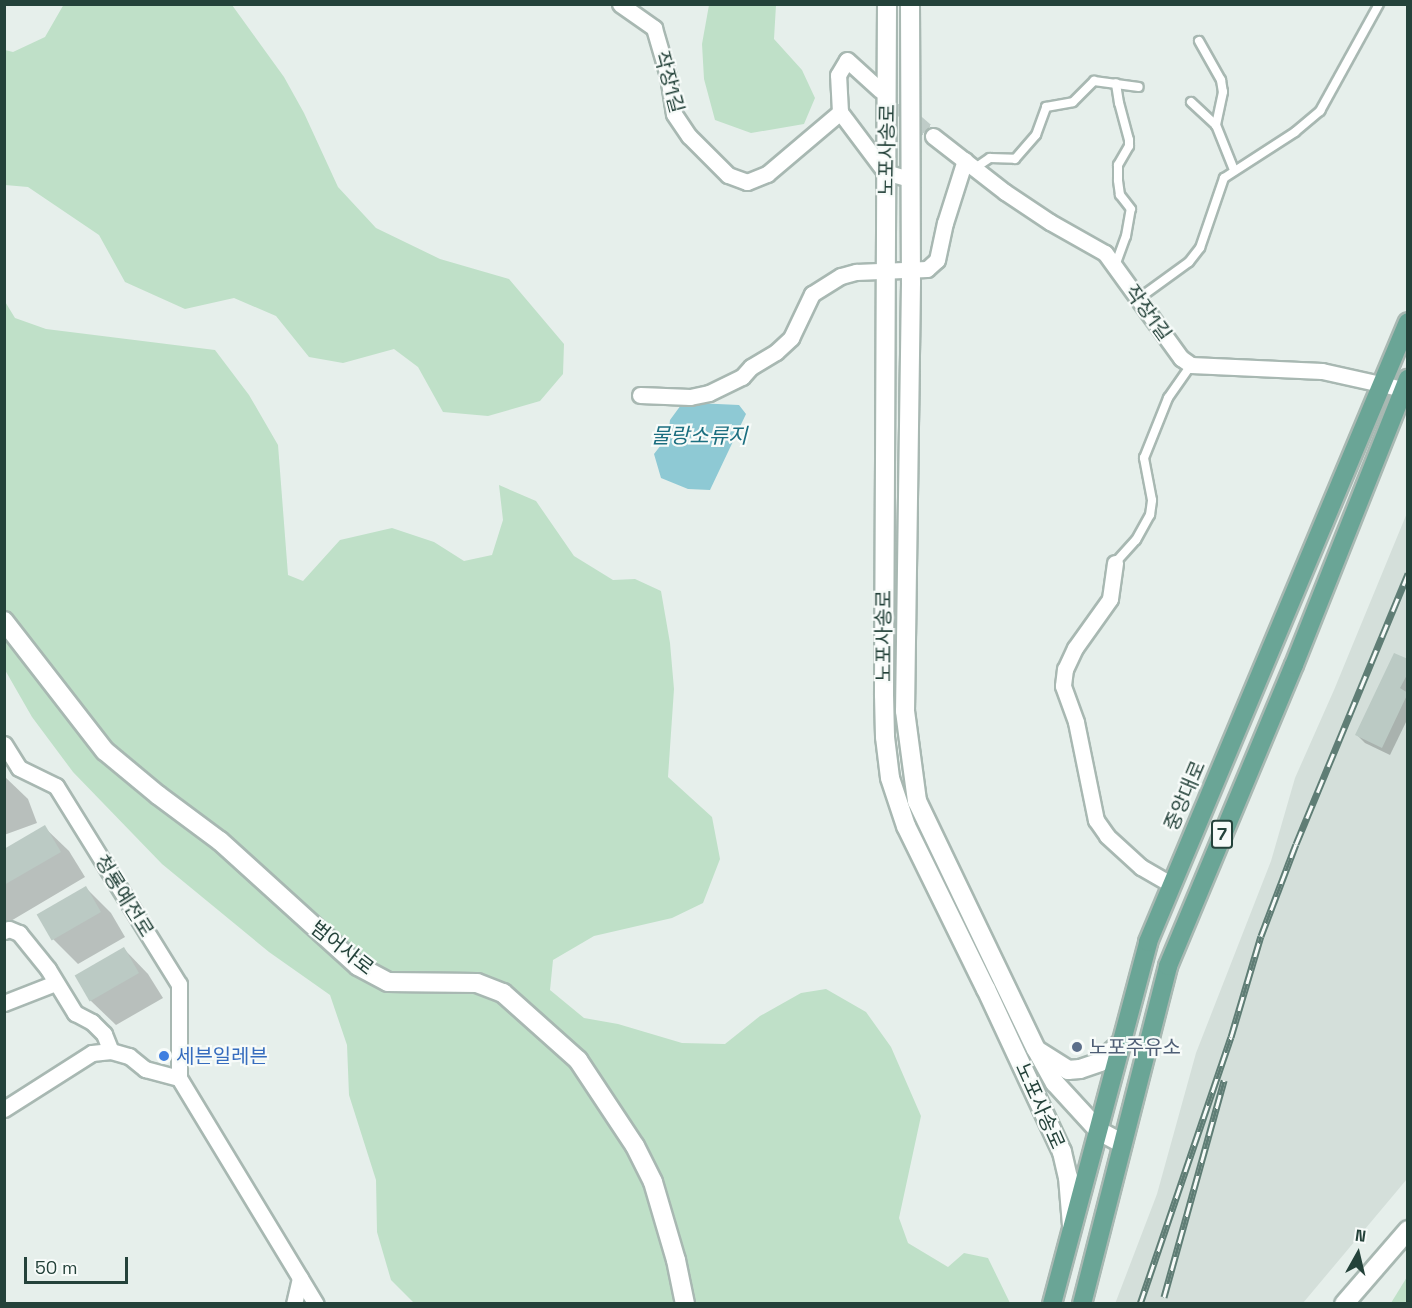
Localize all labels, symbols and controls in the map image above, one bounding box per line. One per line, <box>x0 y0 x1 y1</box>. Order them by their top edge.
street label: 작장1길 <box>649 48 689 116</box>
street label: 노포사송로 <box>874 104 900 196</box>
street label: 작장1길 <box>1120 280 1176 346</box>
water label: 물랑소류지 <box>651 423 747 449</box>
street label: 노포사송로 <box>872 590 896 682</box>
street label: 중앙대로 <box>1160 757 1210 835</box>
road number: 7 <box>1210 819 1234 849</box>
street label: 청룡예전로 <box>89 851 159 941</box>
street label: 범어사로 <box>306 916 378 980</box>
place label: 노포주유소 <box>1089 1035 1181 1059</box>
marker: 노포주유소 <box>1070 1040 1084 1054</box>
place label: 세븐일레븐 <box>176 1044 268 1068</box>
marker: 세븐일레븐 <box>157 1049 171 1063</box>
street label: 노포사송로 <box>1010 1059 1070 1153</box>
north arrow <box>1328 1224 1388 1284</box>
text: N <box>1354 1225 1367 1247</box>
scale bar <box>27 1245 130 1283</box>
text: 50 m <box>35 1256 77 1279</box>

